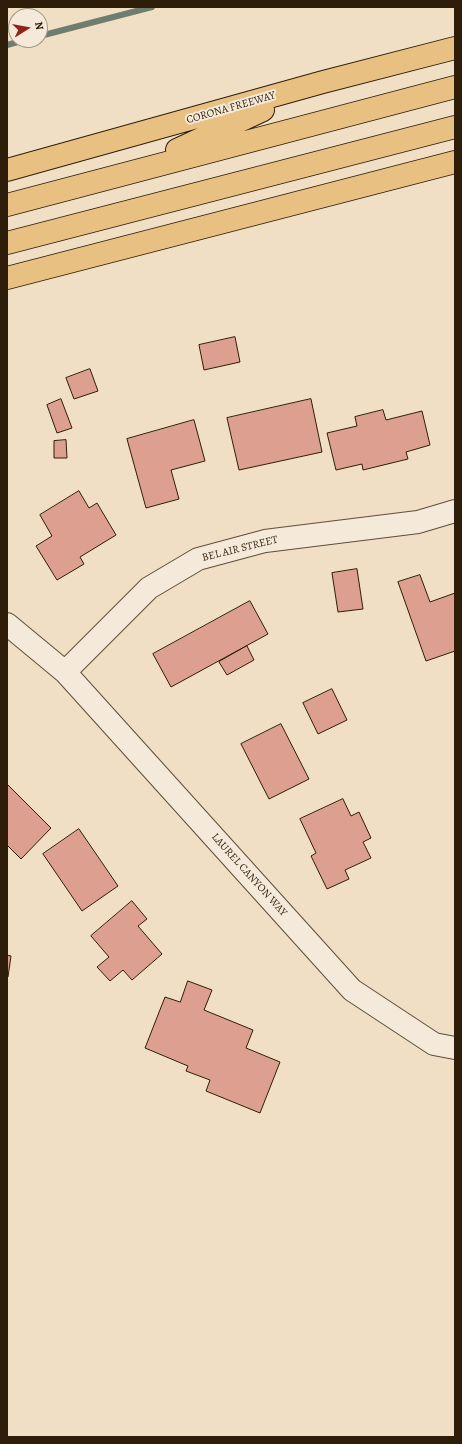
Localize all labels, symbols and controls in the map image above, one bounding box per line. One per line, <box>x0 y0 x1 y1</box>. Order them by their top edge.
north arrow <box>8 8 48 48</box>
text: N <box>31 20 47 31</box>
street label: CORONA FREEWAY <box>185 89 277 127</box>
street label: BEL AIR STREET <box>201 533 279 565</box>
street label: LAUREL CANYON WAY <box>208 831 290 919</box>

